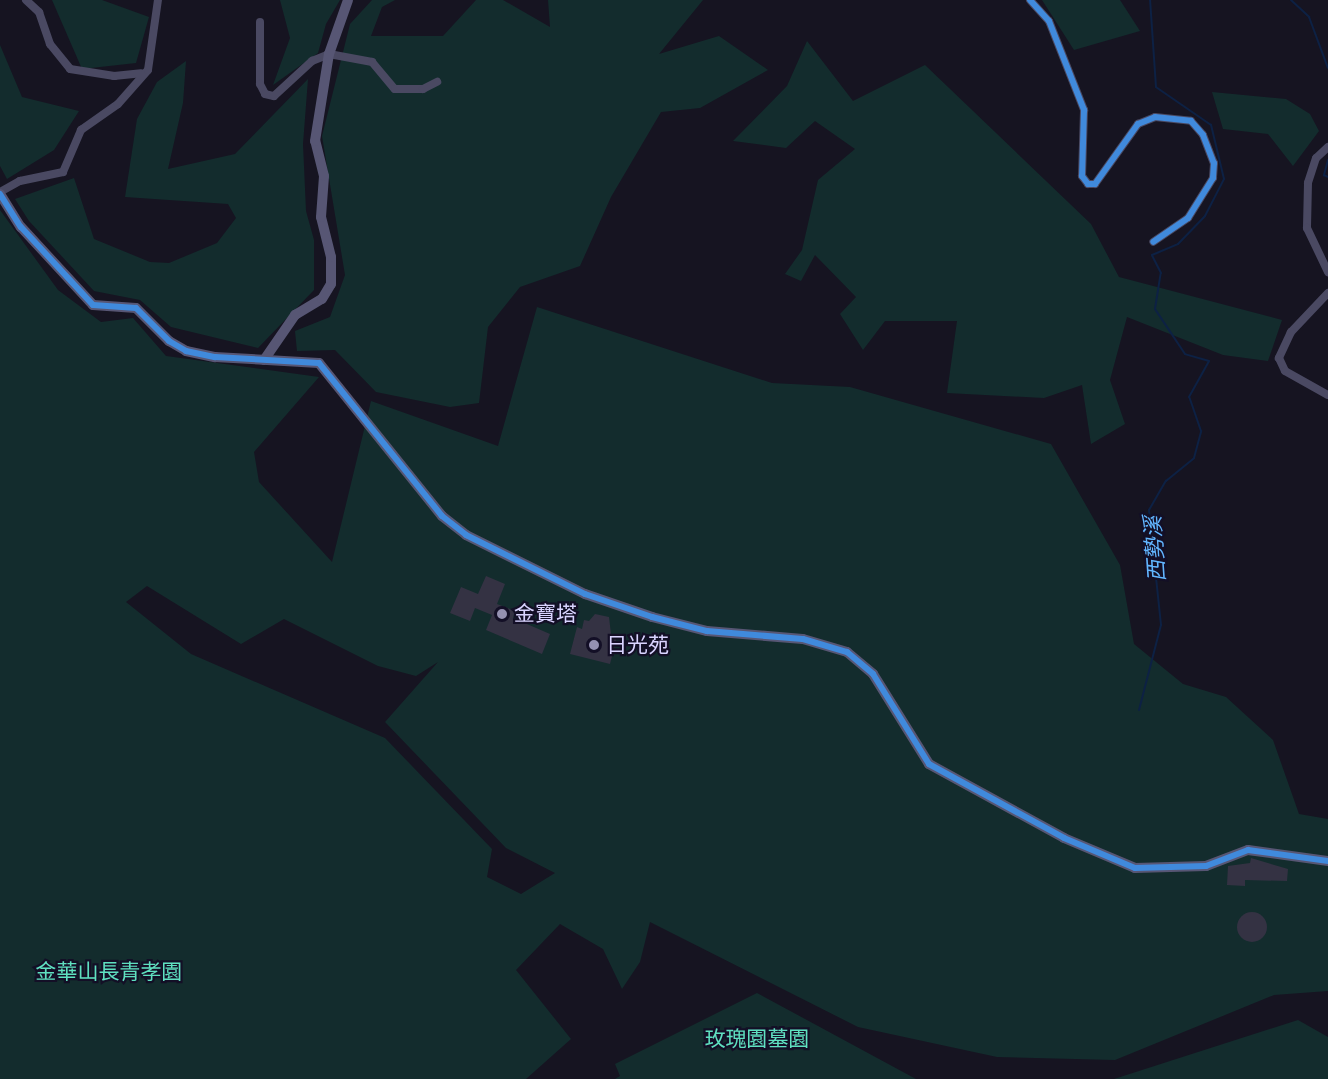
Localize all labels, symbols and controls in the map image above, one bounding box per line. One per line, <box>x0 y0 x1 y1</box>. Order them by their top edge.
water label: 西勢溪 <box>1140 515 1170 583</box>
place label: 金寶塔 <box>514 601 577 627</box>
marker: 金寶塔 <box>495 607 509 621</box>
place label: 日光苑 <box>606 632 669 658</box>
marker: 日光苑 <box>587 638 601 652</box>
park label: 金華山長青孝園 <box>36 959 182 985</box>
park label: 玫瑰園墓園 <box>705 1026 809 1052</box>

